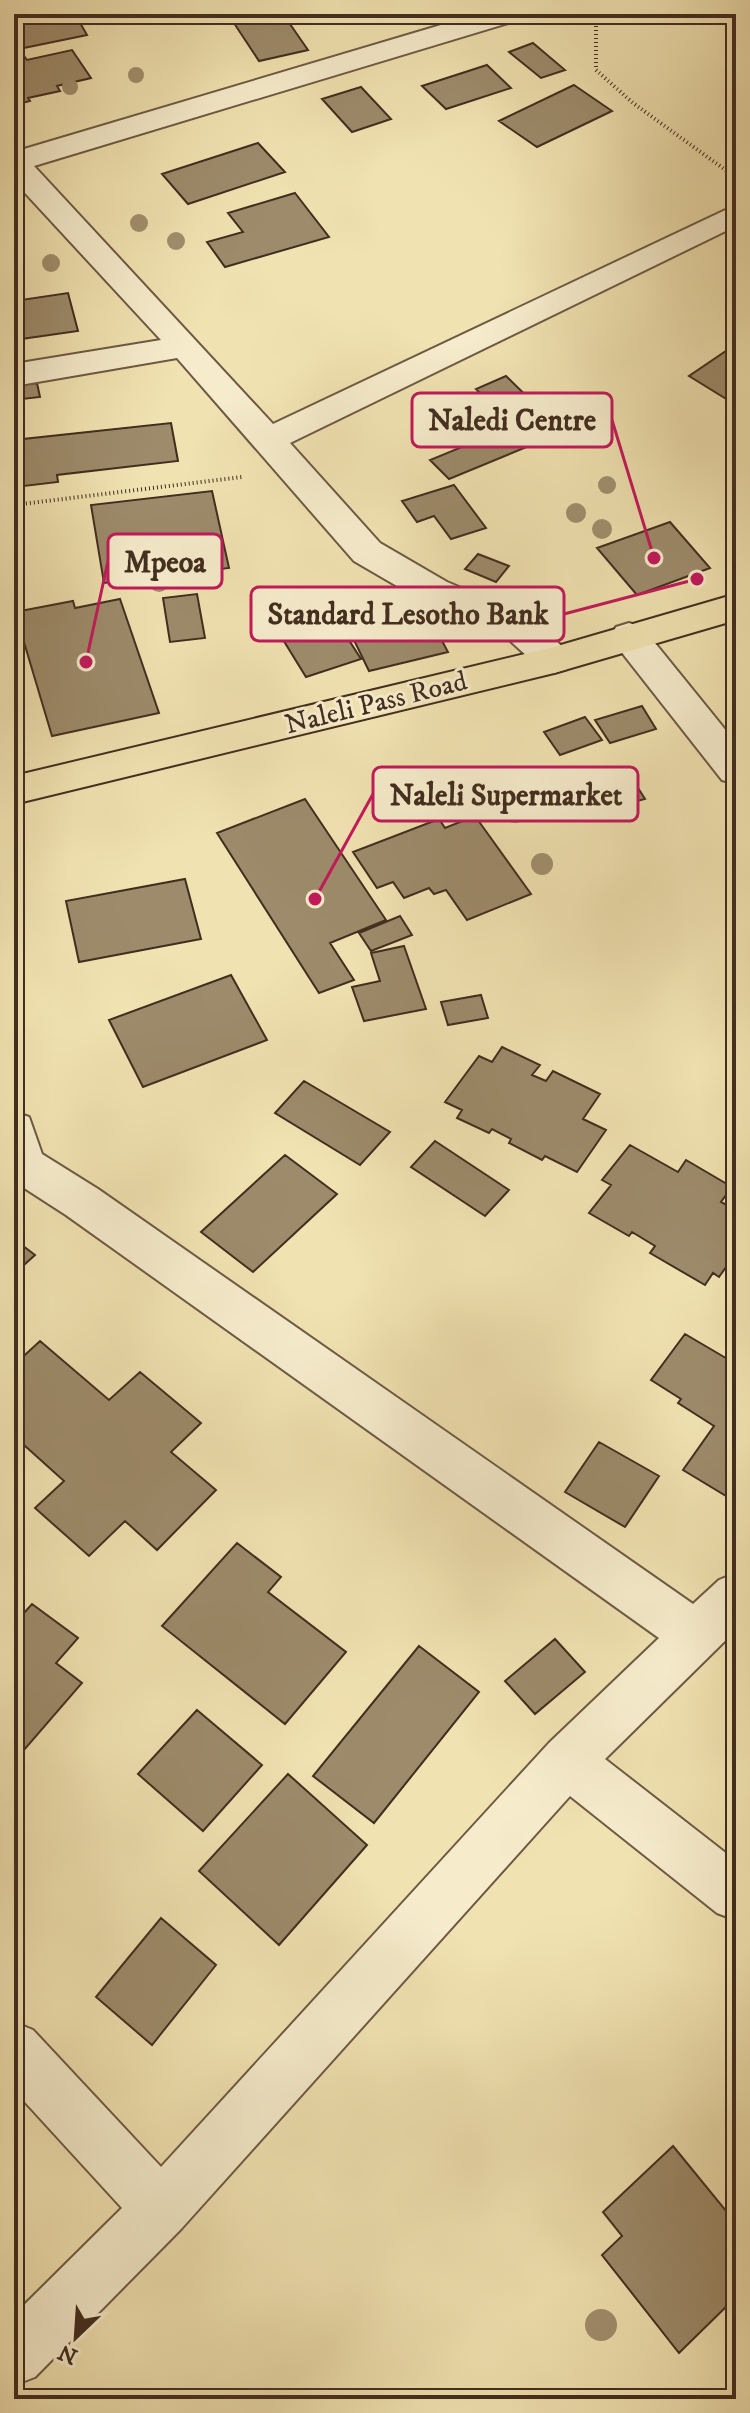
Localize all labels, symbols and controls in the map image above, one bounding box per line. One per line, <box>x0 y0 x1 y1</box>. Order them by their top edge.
callout: Naledi Centre <box>412 393 612 447</box>
text: Naledi Centre <box>428 403 597 440</box>
callout: Mpeoa <box>108 534 222 588</box>
text: Mpeoa <box>124 545 207 582</box>
callout: Standard Lesotho Bank <box>251 587 564 641</box>
text: Standard Lesotho Bank <box>267 597 550 634</box>
street label: Naleli Pass Road <box>281 663 471 743</box>
callout: Naleli Supermarket <box>373 767 638 821</box>
text: Naleli Supermarket <box>390 778 623 815</box>
north arrow <box>36 2297 116 2377</box>
text: N <box>54 2338 82 2370</box>

